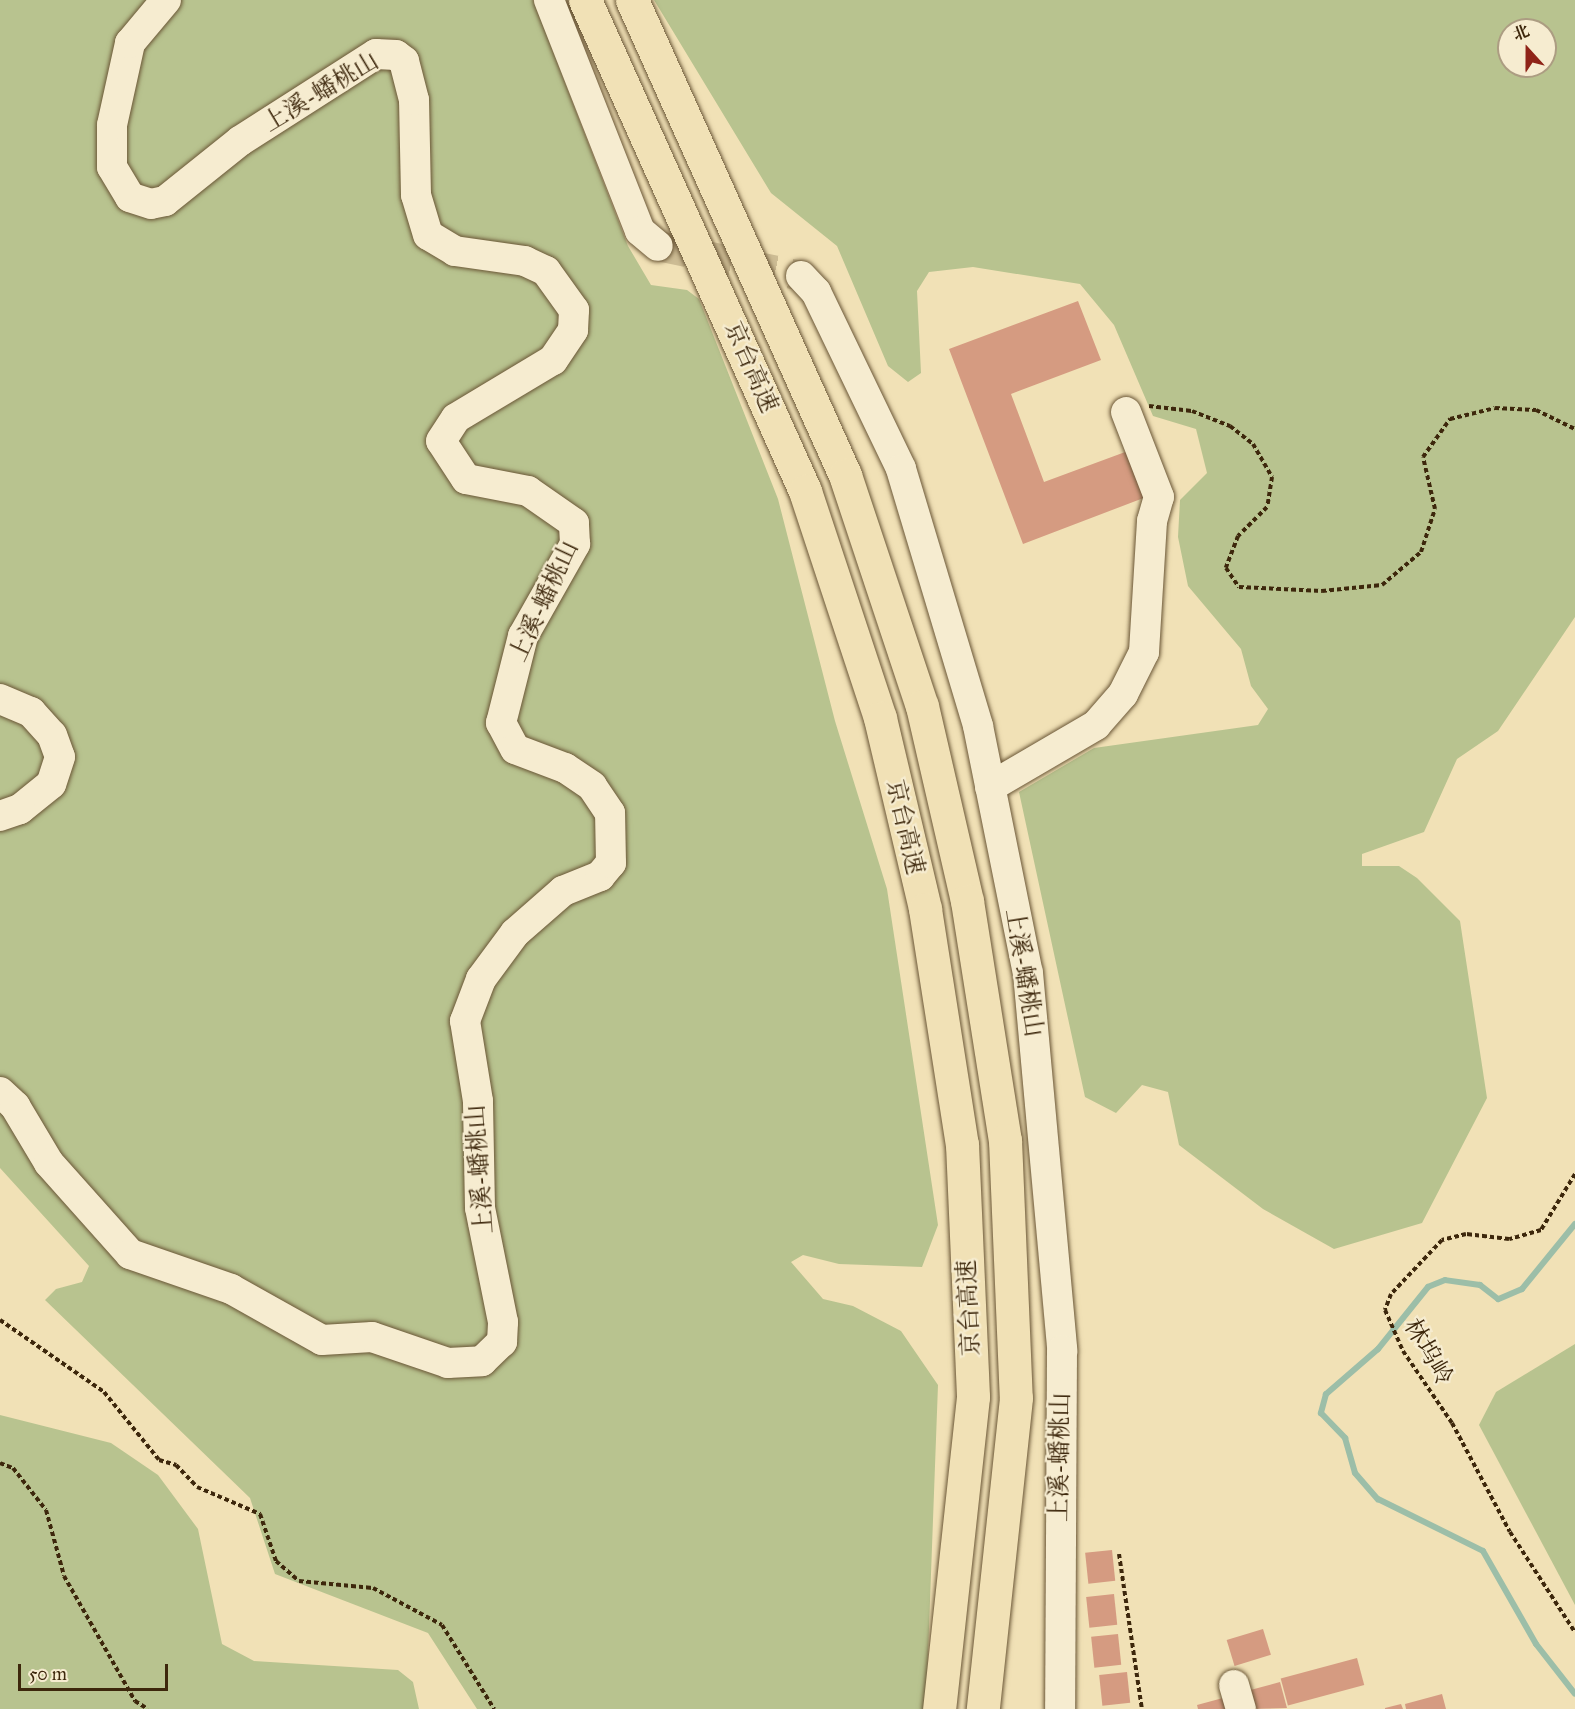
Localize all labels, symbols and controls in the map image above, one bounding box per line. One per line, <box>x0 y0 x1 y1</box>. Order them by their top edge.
north arrow <box>1497 18 1557 78</box>
text: 北 <box>1510 21 1532 44</box>
street label: 上溪-蟠桃山 <box>258 46 384 138</box>
street label: 京台高速 <box>718 317 784 417</box>
street label: 上溪-蟠桃山 <box>504 536 584 666</box>
street label: 京台高速 <box>880 777 930 877</box>
street label: 上溪-蟠桃山 <box>1000 907 1048 1039</box>
street label: 上溪-蟠桃山 <box>461 1103 499 1235</box>
street label: 京台高速 <box>952 1259 986 1357</box>
street label: 林坞岭 <box>1398 1314 1458 1390</box>
street label: 上溪-蟠桃山 <box>1044 1392 1076 1522</box>
scale bar <box>21 1652 171 1690</box>
text: 50 m <box>29 1663 67 1685</box>

